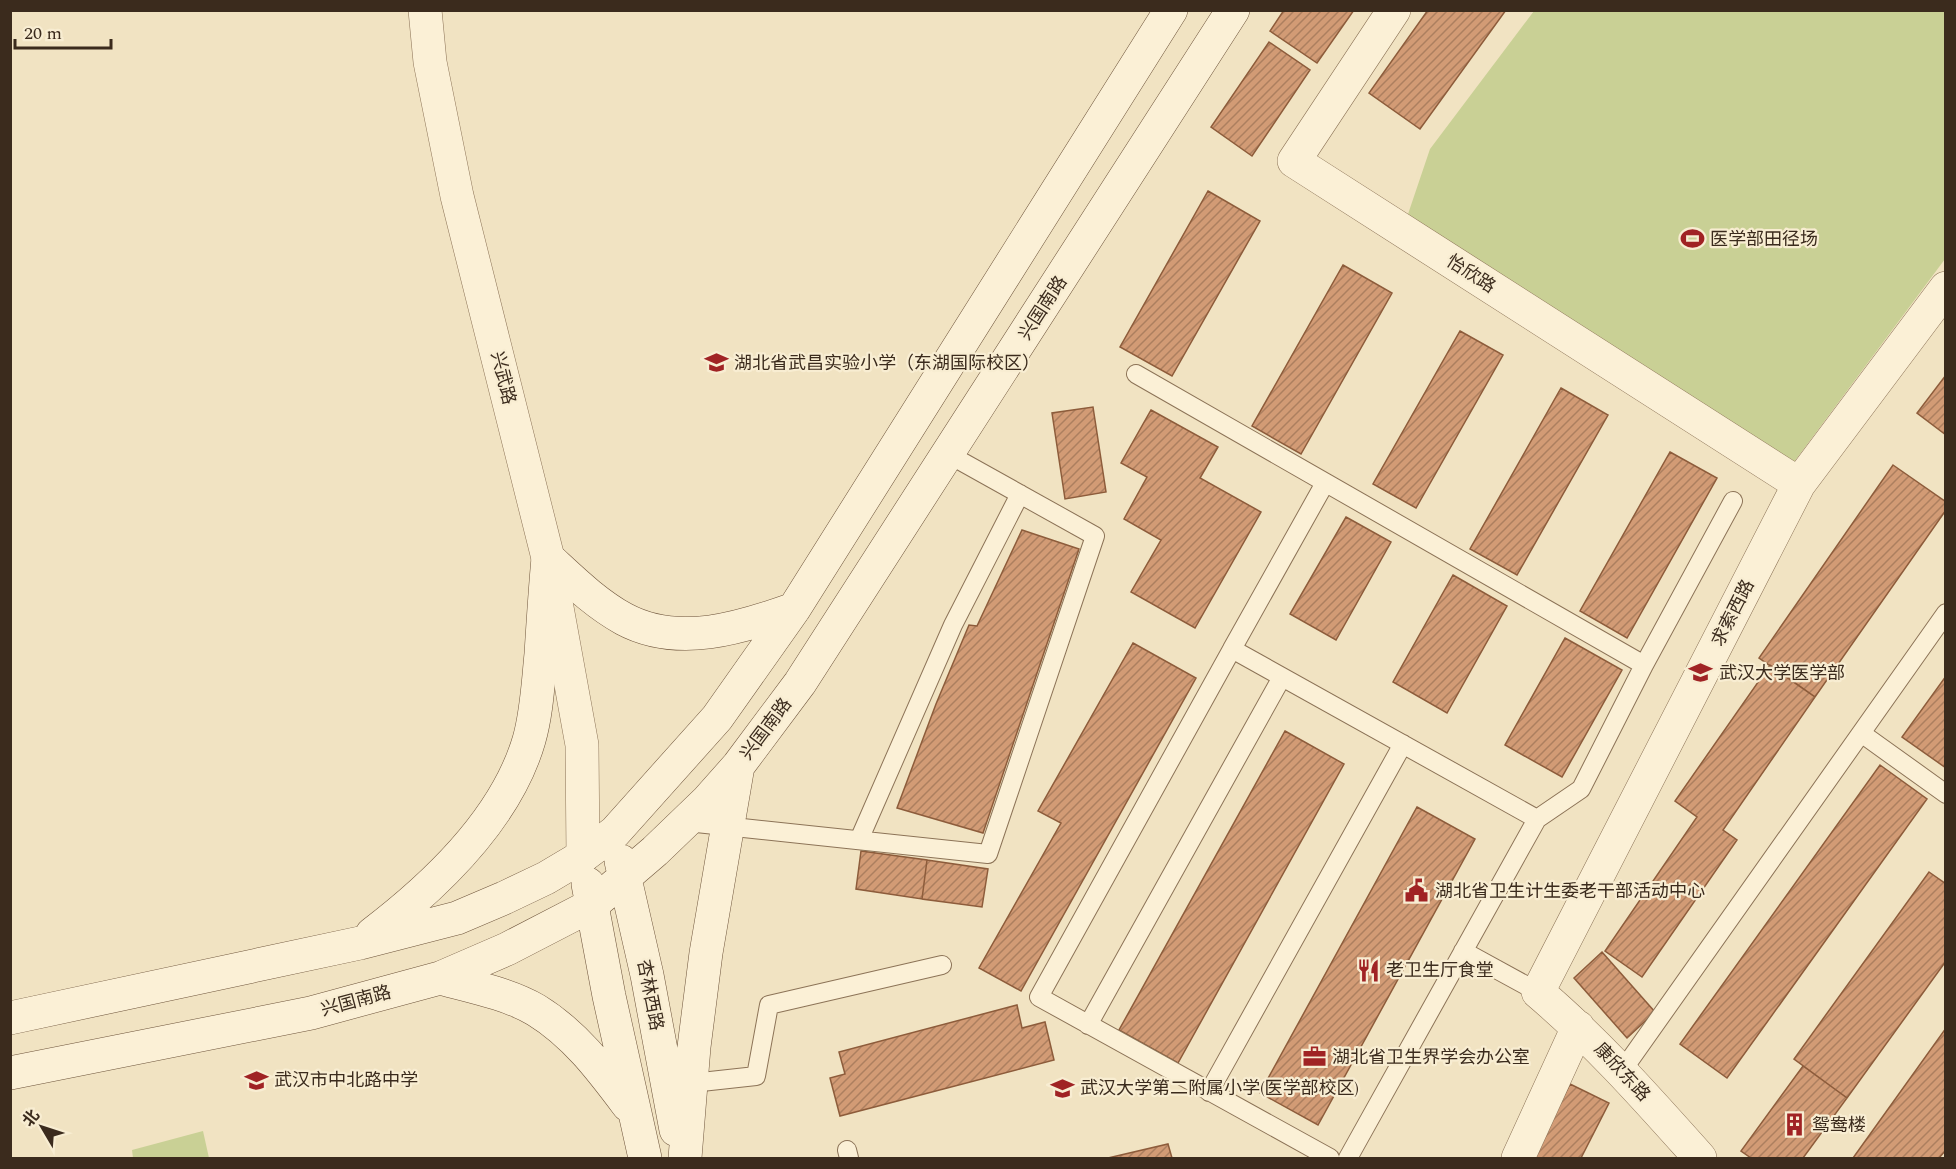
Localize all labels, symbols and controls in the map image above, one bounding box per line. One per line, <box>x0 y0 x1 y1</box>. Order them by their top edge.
scale bar <box>15 12 111 50</box>
text: 20 m <box>24 20 62 47</box>
sports icon: 医学部田径场 <box>1679 226 1705 252</box>
place label: 医学部田径场 <box>1710 226 1818 253</box>
street label: 怡欣路 <box>1441 248 1501 300</box>
street label: 兴国南路 <box>1012 270 1074 346</box>
street label: 兴武路 <box>483 349 523 407</box>
school or university icon: 湖北省武昌实验小学（东湖国际校区） <box>703 350 729 376</box>
place label: 湖北省武昌实验小学（东湖国际校区） <box>734 350 1040 377</box>
street label: 求索西路 <box>1705 575 1761 651</box>
school or university icon: 武汉大学医学部 <box>1688 660 1714 686</box>
place label: 武汉大学医学部 <box>1719 660 1845 687</box>
street label: 兴国南路 <box>734 692 798 766</box>
public building icon: 湖北省卫生计生委老干部活动中心 <box>1404 878 1430 904</box>
place label: 湖北省卫生计生委老干部活动中心 <box>1435 878 1705 905</box>
street label: 杏林西路 <box>630 957 670 1033</box>
restaurant icon: 老卫生厅食堂 <box>1355 957 1381 983</box>
place label: 老卫生厅食堂 <box>1386 957 1494 984</box>
street label: 兴国南路 <box>318 979 394 1023</box>
street label: 康欣东路 <box>1588 1036 1656 1108</box>
office icon: 湖北省卫生界学会办公室 <box>1301 1044 1327 1070</box>
place label: 湖北省卫生界学会办公室 <box>1332 1044 1530 1071</box>
school or university icon: 武汉市中北路中学 <box>243 1067 269 1093</box>
place label: 武汉市中北路中学 <box>274 1067 418 1094</box>
school or university icon: 武汉大学第二附属小学(医学部校区) <box>1049 1075 1075 1101</box>
place label: 武汉大学第二附属小学(医学部校区) <box>1080 1075 1359 1102</box>
north arrow <box>12 1097 72 1157</box>
text: 北 <box>17 1104 45 1132</box>
building icon: 鸳鸯楼 <box>1781 1112 1807 1138</box>
place label: 鸳鸯楼 <box>1812 1112 1866 1139</box>

